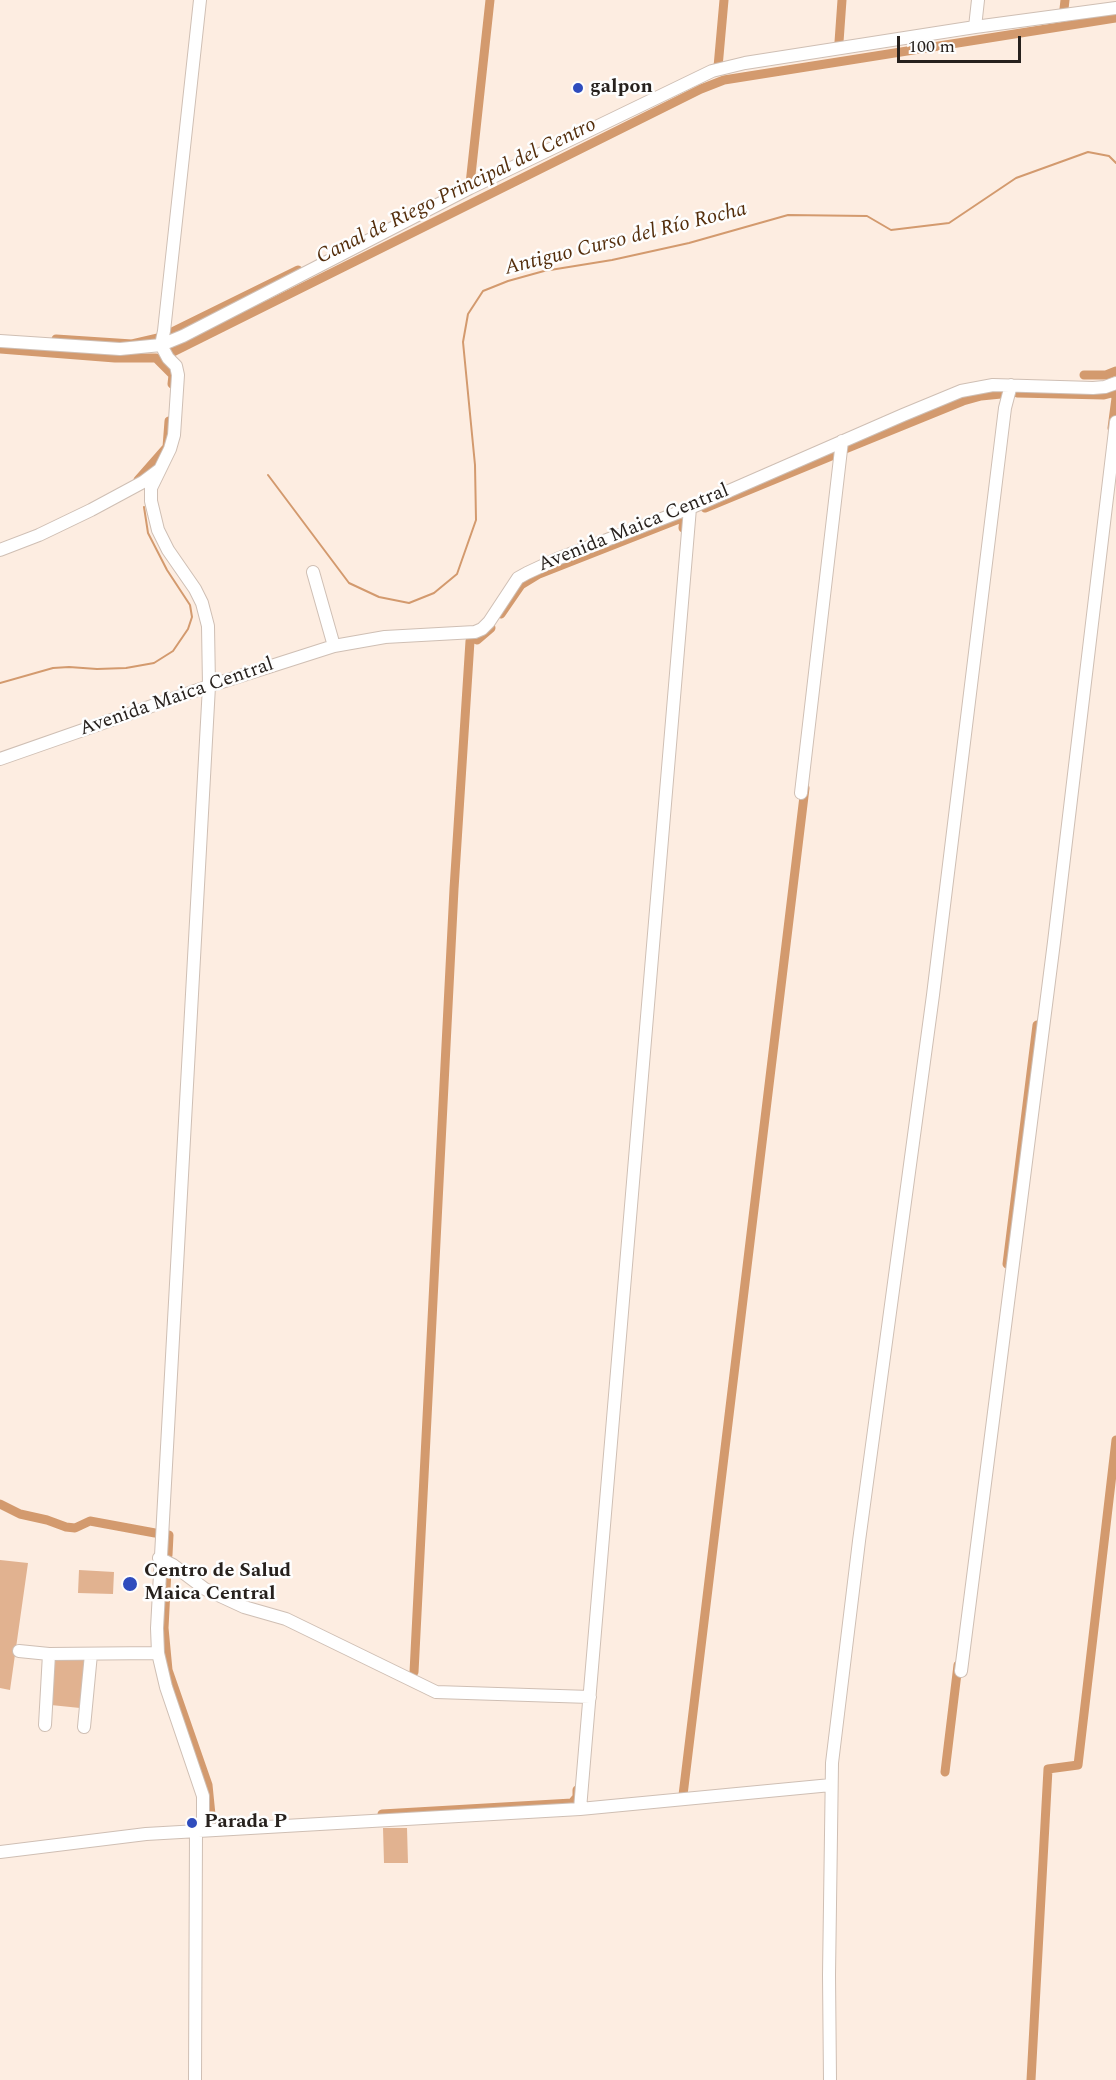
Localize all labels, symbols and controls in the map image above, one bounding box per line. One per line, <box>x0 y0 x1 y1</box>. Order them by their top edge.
scale bar <box>900 24 1024 62</box>
text: 100 m <box>908 33 955 60</box>
place label: galpon <box>590 76 653 100</box>
marker: galpon <box>571 81 585 95</box>
water label: Canal de Riego Principal del Centro <box>313 113 601 271</box>
water label: Antiguo Curso del Río Rocha <box>502 198 750 282</box>
street label: Avenida Maica Central <box>535 480 733 578</box>
street label: Avenida Maica Central <box>77 654 277 742</box>
place label: Centro de Salud Maica Central <box>144 1560 291 1607</box>
marker: Centro de Salud Maica Central <box>121 1575 139 1593</box>
place label: Parada P <box>204 1811 287 1835</box>
marker: Parada P <box>185 1816 199 1830</box>

